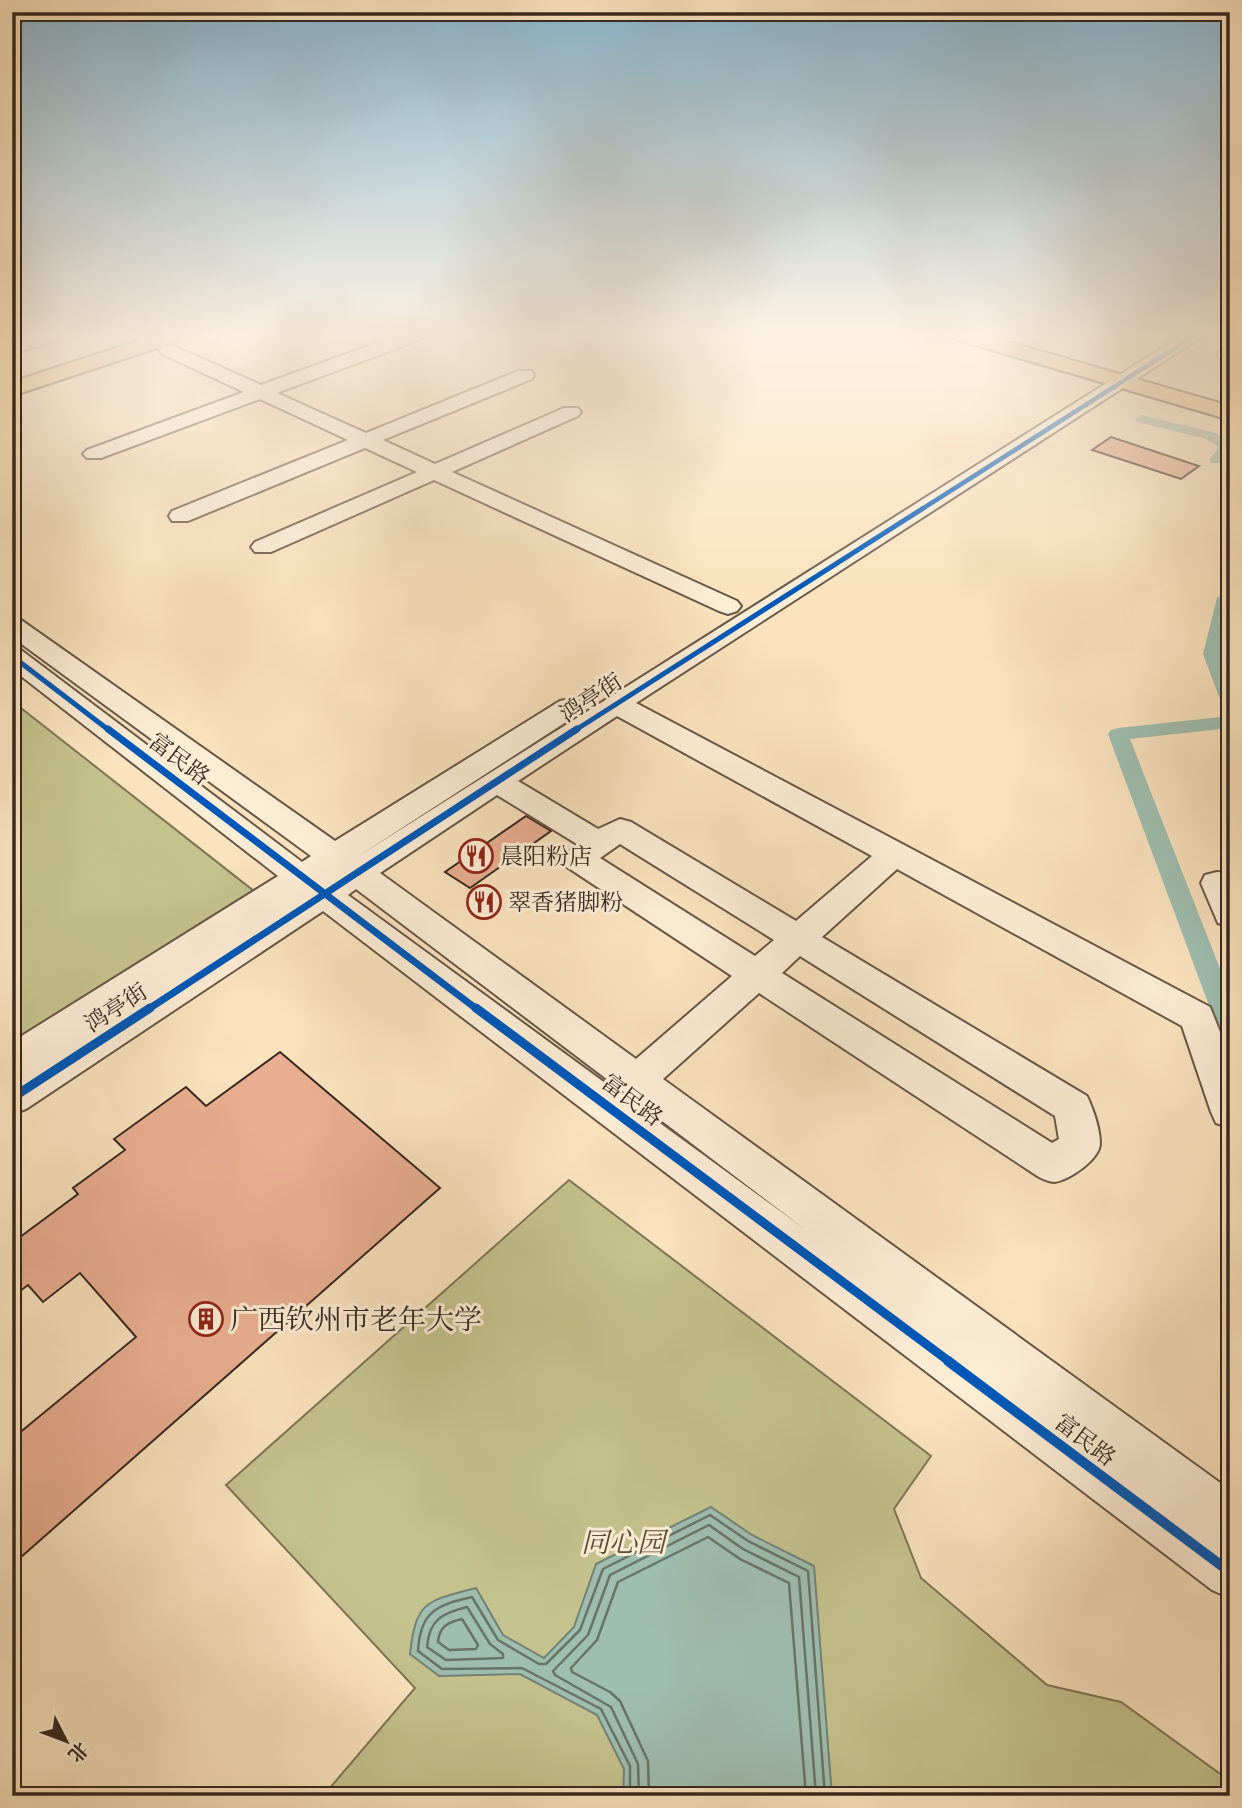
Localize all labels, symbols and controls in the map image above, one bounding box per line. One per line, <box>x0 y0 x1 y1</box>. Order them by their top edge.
street label: 鸿亭街 <box>555 668 627 728</box>
street label: 富民路 <box>143 727 215 791</box>
restaurant icon: 晨阳粉店 <box>457 837 495 875</box>
place label: 晨阳粉店 <box>500 843 592 870</box>
restaurant icon: 翠香猪脚粉 <box>465 883 503 921</box>
place label: 翠香猪脚粉 <box>508 889 623 916</box>
street label: 鸿亭街 <box>80 978 152 1038</box>
street label: 富民路 <box>596 1068 668 1132</box>
building icon: 广西钦州市老年大学 <box>187 1300 225 1338</box>
place label: 广西钦州市老年大学 <box>230 1303 482 1336</box>
street label: 富民路 <box>1049 1408 1121 1472</box>
park label: 同心园 <box>581 1526 669 1559</box>
north arrow <box>32 1706 102 1776</box>
text: 北 <box>63 1737 92 1766</box>

